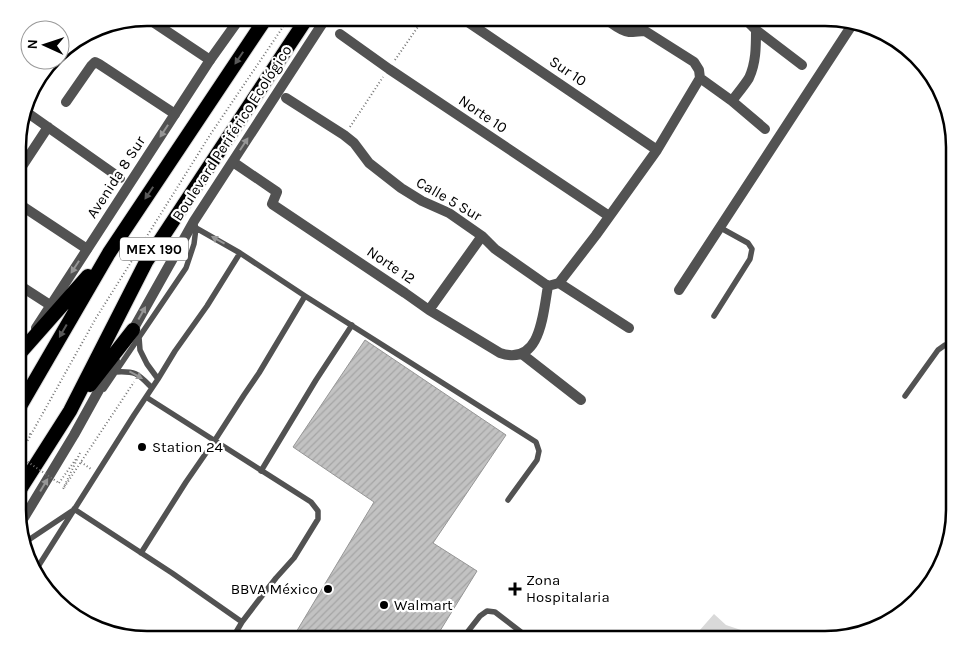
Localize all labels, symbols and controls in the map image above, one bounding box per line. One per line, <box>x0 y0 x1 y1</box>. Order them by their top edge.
north arrow <box>20 20 70 70</box>
text: N <box>24 39 41 50</box>
street label: Boulevard Periférico Ecológico <box>168 42 296 224</box>
one-way arrow <box>234 51 244 65</box>
street label: Sur 10 <box>546 52 590 90</box>
street label: Norte 10 <box>455 91 511 137</box>
one-way arrow <box>159 124 169 137</box>
street label: Avenida 8 Sur <box>83 132 149 221</box>
one-way arrow <box>239 138 249 151</box>
street label: Calle 5 Sur <box>413 173 485 225</box>
one-way arrow <box>144 186 154 200</box>
one-way arrow <box>211 236 225 244</box>
road number: MEX 190 <box>120 238 188 260</box>
street label: Norte 12 <box>363 242 419 288</box>
one-way arrow <box>71 260 80 273</box>
one-way arrow <box>138 306 146 321</box>
one-way arrow <box>59 325 68 338</box>
one-way arrow <box>128 371 143 379</box>
place label: Station 24 <box>152 438 224 456</box>
marker: Station 24 <box>136 441 148 453</box>
one-way arrow <box>39 478 48 491</box>
place label: Zona Hospitalaria <box>526 571 610 606</box>
place label: BBVA México <box>231 580 318 598</box>
marker: Zona Hospitalaria <box>508 582 522 596</box>
marker: BBVA México <box>322 583 334 595</box>
place label: Walmart <box>394 596 453 614</box>
marker: Walmart <box>378 599 390 611</box>

